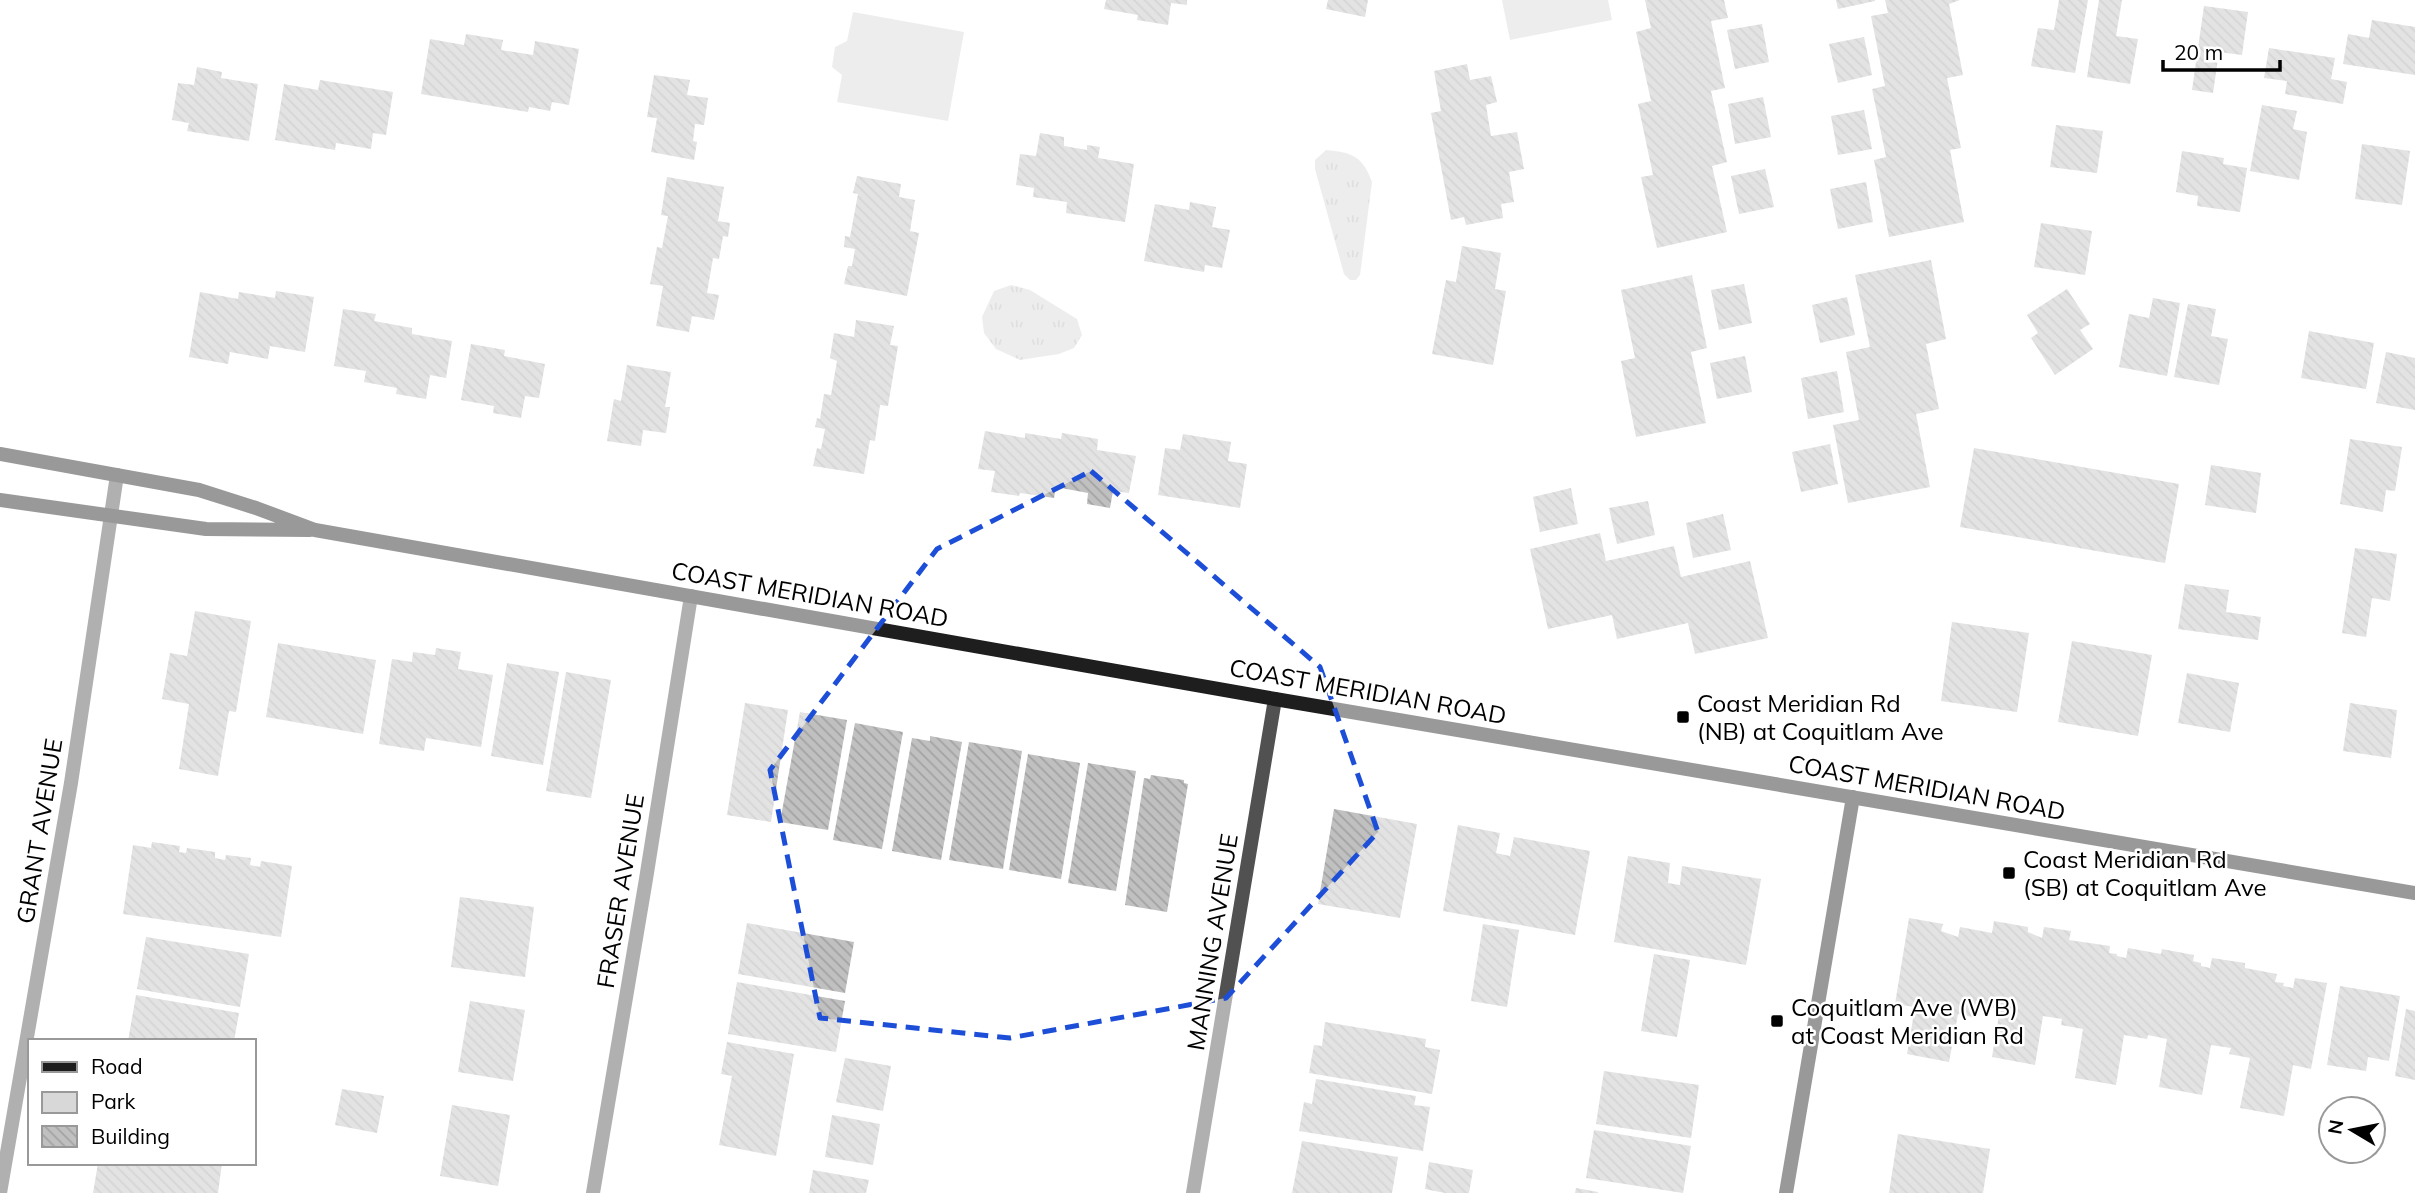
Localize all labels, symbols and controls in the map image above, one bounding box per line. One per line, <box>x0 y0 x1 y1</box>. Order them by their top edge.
scale bar <box>2163 28 2280 72</box>
text: 20 m <box>2174 39 2223 65</box>
street label: COAST MERIDIAN ROAD <box>669 555 951 633</box>
street label: COAST MERIDIAN ROAD <box>1227 652 1509 730</box>
place label: Coast Meridian Rd (NB) at Coquitlam Ave <box>1697 688 1944 746</box>
marker: Coast Meridian Rd (NB) at Coquitlam Ave <box>1675 709 1691 725</box>
street label: GRANT AVENUE <box>10 736 68 926</box>
street label: COAST MERIDIAN ROAD <box>1786 748 2068 826</box>
street label: FRASER AVENUE <box>590 792 650 990</box>
street label: MANNING AVENUE <box>1180 832 1244 1052</box>
place label: Coast Meridian Rd (SB) at Coquitlam Ave <box>2023 844 2267 902</box>
marker: Coast Meridian Rd (SB) at Coquitlam Ave <box>2001 865 2017 881</box>
place label: Coquitlam Ave (WB) at Coast Meridian Rd <box>1791 992 2024 1050</box>
marker: Coquitlam Ave (WB) at Coast Meridian Rd <box>1769 1013 1785 1029</box>
legend <box>28 1039 256 1165</box>
text: Road <box>91 1053 142 1079</box>
text: Park <box>91 1088 135 1114</box>
north arrow <box>2317 1095 2387 1165</box>
text: N <box>2322 1118 2348 1136</box>
text: Building <box>91 1123 170 1149</box>

